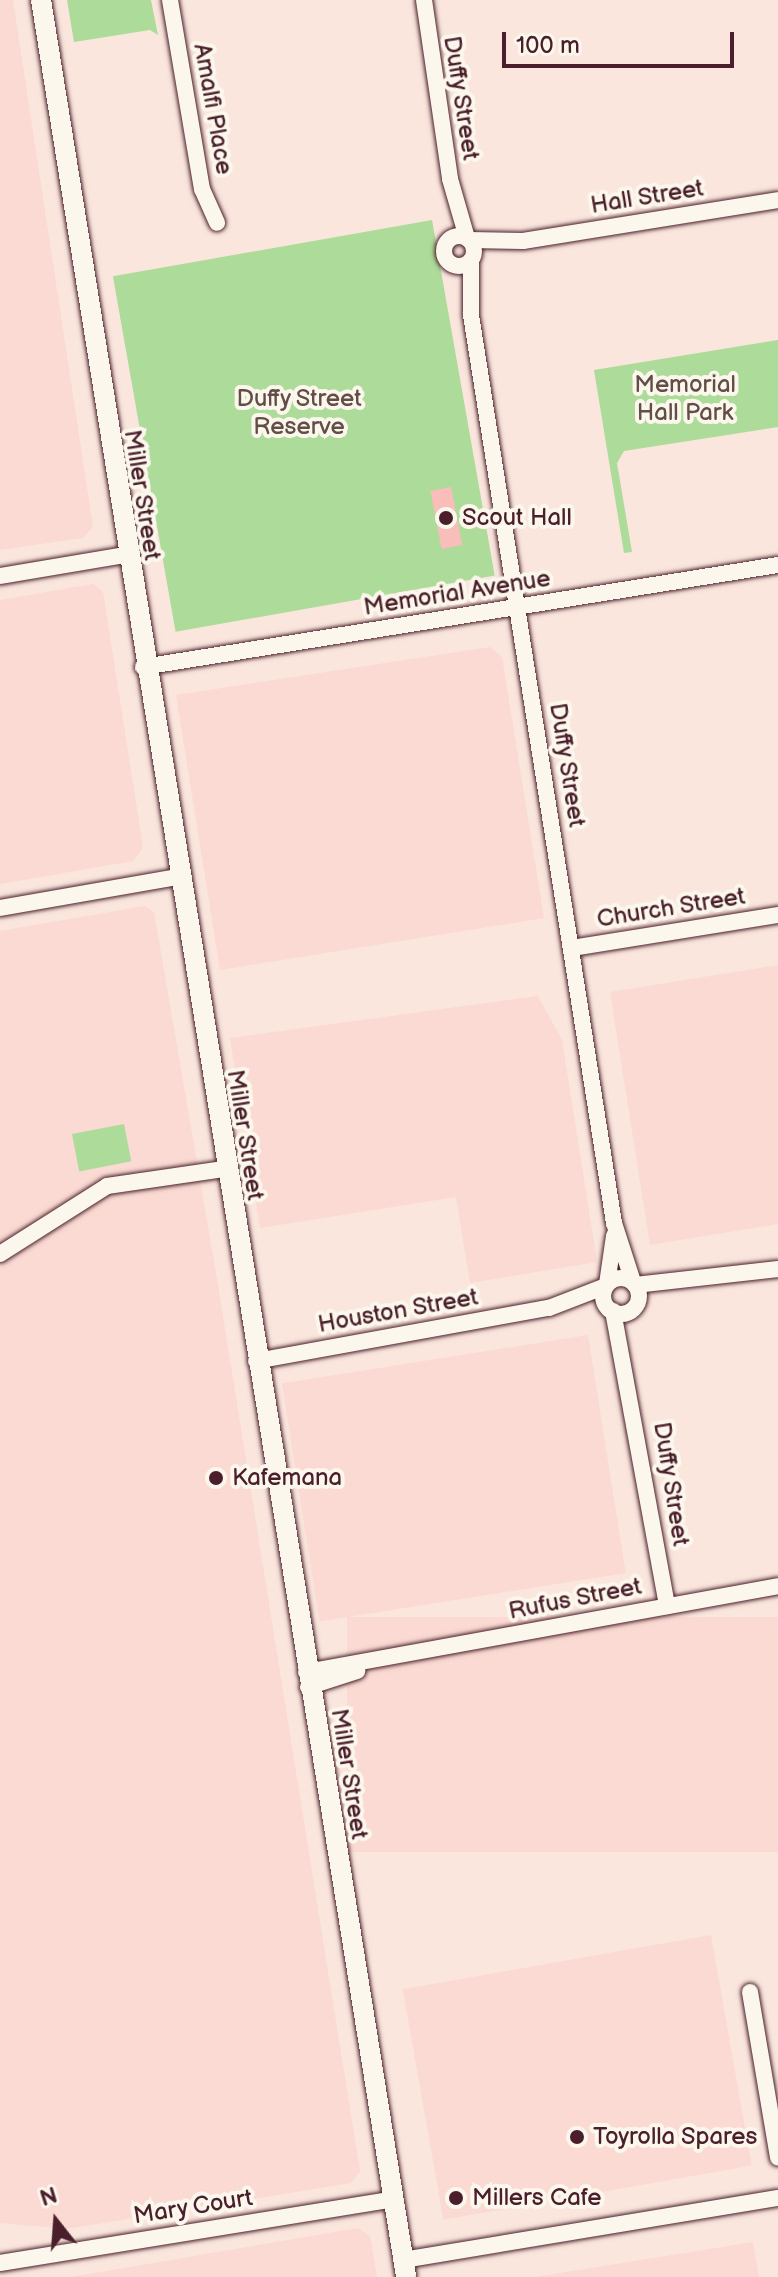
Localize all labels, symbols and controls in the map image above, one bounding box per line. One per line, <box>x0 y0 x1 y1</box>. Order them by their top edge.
scale bar <box>506 16 738 66</box>
text: 100 m <box>516 31 580 60</box>
street label: Duffy Street <box>437 33 485 163</box>
street label: Amalfi Place <box>187 41 239 177</box>
street label: Hall Street <box>588 174 706 220</box>
park label: Memorial Hall Park <box>634 371 736 427</box>
park label: Duffy Street Reserve <box>235 385 363 441</box>
street label: Miller Street <box>117 427 167 563</box>
place label: Scout Hall <box>462 504 572 532</box>
marker: Scout Hall <box>437 509 455 527</box>
street label: Memorial Avenue <box>362 564 552 622</box>
street label: Duffy Street <box>543 700 591 830</box>
street label: Church Street <box>595 882 747 934</box>
street label: Miller Street <box>220 1067 270 1203</box>
street label: Houston Street <box>316 1283 480 1339</box>
street label: Duffy Street <box>647 1419 695 1549</box>
place label: Kafemana <box>232 1464 342 1492</box>
marker: Kafemana <box>207 1469 225 1487</box>
street label: Rufus Street <box>506 1572 644 1626</box>
street label: Miller Street <box>324 1706 374 1842</box>
place label: Toyrolla Spares <box>593 2123 758 2151</box>
marker: Toyrolla Spares <box>568 2128 586 2146</box>
north arrow <box>16 2181 96 2261</box>
text: N <box>37 2182 61 2213</box>
street label: Mary Court <box>131 2183 255 2231</box>
place label: Millers Cafe <box>472 2184 602 2212</box>
marker: Millers Cafe <box>447 2189 465 2207</box>

